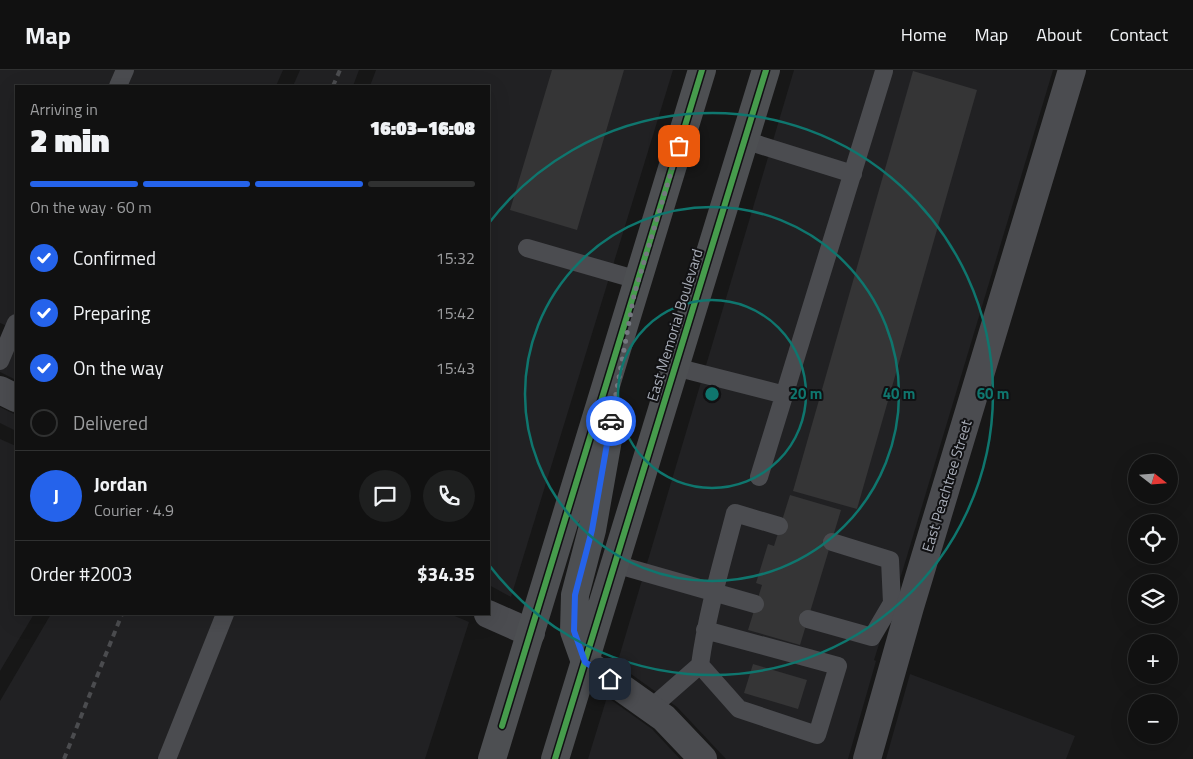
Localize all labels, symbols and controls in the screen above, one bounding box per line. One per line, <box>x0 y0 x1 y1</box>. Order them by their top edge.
text: Map <box>25 17 71 53</box>
text: Home <box>901 21 947 48</box>
text: Map <box>975 21 1008 48</box>
text: About <box>1036 21 1082 48</box>
text: Contact <box>1110 21 1168 48</box>
text: Arriving in <box>30 97 98 121</box>
text: 16:03–16:08 <box>370 113 475 142</box>
text: 2 min <box>30 116 110 164</box>
pin <box>658 125 700 167</box>
icon: bag <box>665 132 693 160</box>
text: On the way · 60 m <box>30 195 152 219</box>
text: Confirmed <box>73 243 156 272</box>
icon: check <box>30 244 58 272</box>
text: 15:32 <box>436 246 475 270</box>
street label: East Memorial Boulevard <box>640 246 709 404</box>
text: Preparing <box>73 298 150 327</box>
icon: check <box>30 299 58 327</box>
text: 15:42 <box>436 301 475 325</box>
text: On the way <box>73 353 164 382</box>
icon: check <box>30 354 58 382</box>
text: 15:43 <box>436 356 475 380</box>
text: 20 m <box>790 382 822 405</box>
text: 40 m <box>883 382 915 405</box>
text: 60 m <box>977 382 1009 405</box>
centre of rings <box>703 385 721 403</box>
courier <box>586 396 636 446</box>
icon: car <box>597 407 625 435</box>
text: Delivered <box>73 408 148 437</box>
street label: East Peachtree Street <box>915 416 978 555</box>
north arrow <box>1128 454 1178 504</box>
map controls <box>1128 454 1178 744</box>
text: Jordan <box>94 469 147 498</box>
button: chat <box>359 470 411 522</box>
button: phone <box>423 470 475 522</box>
text: J <box>53 481 59 510</box>
text: Courier · 4.9 <box>94 498 174 522</box>
button: locate <box>1128 514 1178 564</box>
text: Order #2003 <box>30 559 132 588</box>
text: $34.35 <box>417 559 475 588</box>
button: layers <box>1128 574 1178 624</box>
button: + <box>1128 634 1178 684</box>
pin <box>589 658 631 700</box>
icon: home <box>596 665 624 693</box>
button: − <box>1128 694 1178 744</box>

